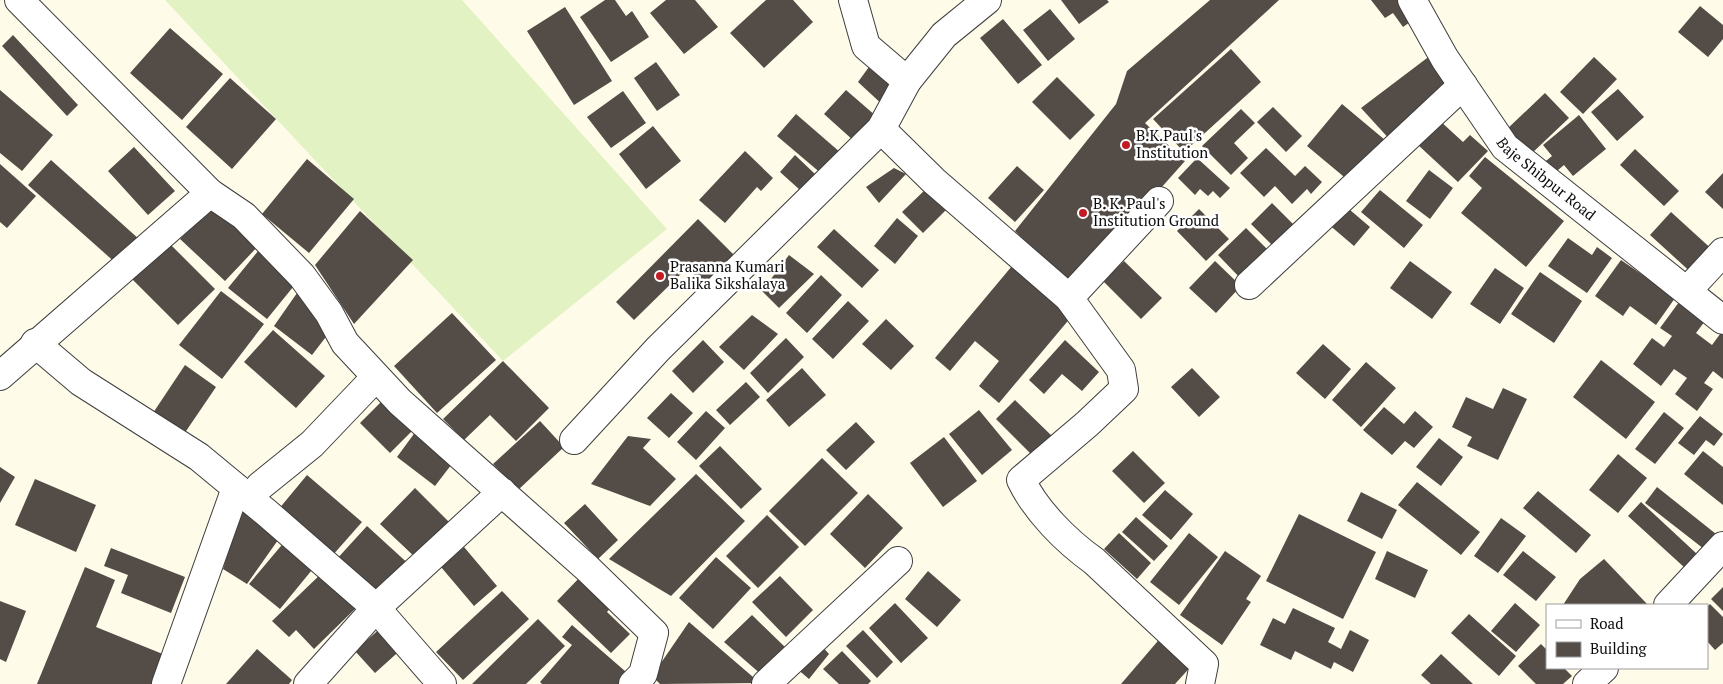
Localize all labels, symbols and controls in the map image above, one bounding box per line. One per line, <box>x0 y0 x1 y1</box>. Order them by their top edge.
place label: B.K.Paul's Institution <box>1136 125 1208 162</box>
street label: Baje Shibpur Road <box>1492 133 1600 224</box>
marker: B.K.Paul's Institution <box>1120 139 1132 151</box>
place label: B. K. Paul's Institution Ground <box>1093 193 1219 230</box>
marker: B. K. Paul's Institution Ground <box>1077 207 1089 219</box>
place label: Prasanna Kumari Balika Sikshalaya <box>670 256 786 293</box>
marker: Prasanna Kumari Balika Sikshalaya <box>654 270 666 282</box>
legend <box>1546 604 1708 669</box>
text: Road <box>1590 613 1623 633</box>
text: Building <box>1590 638 1648 658</box>

